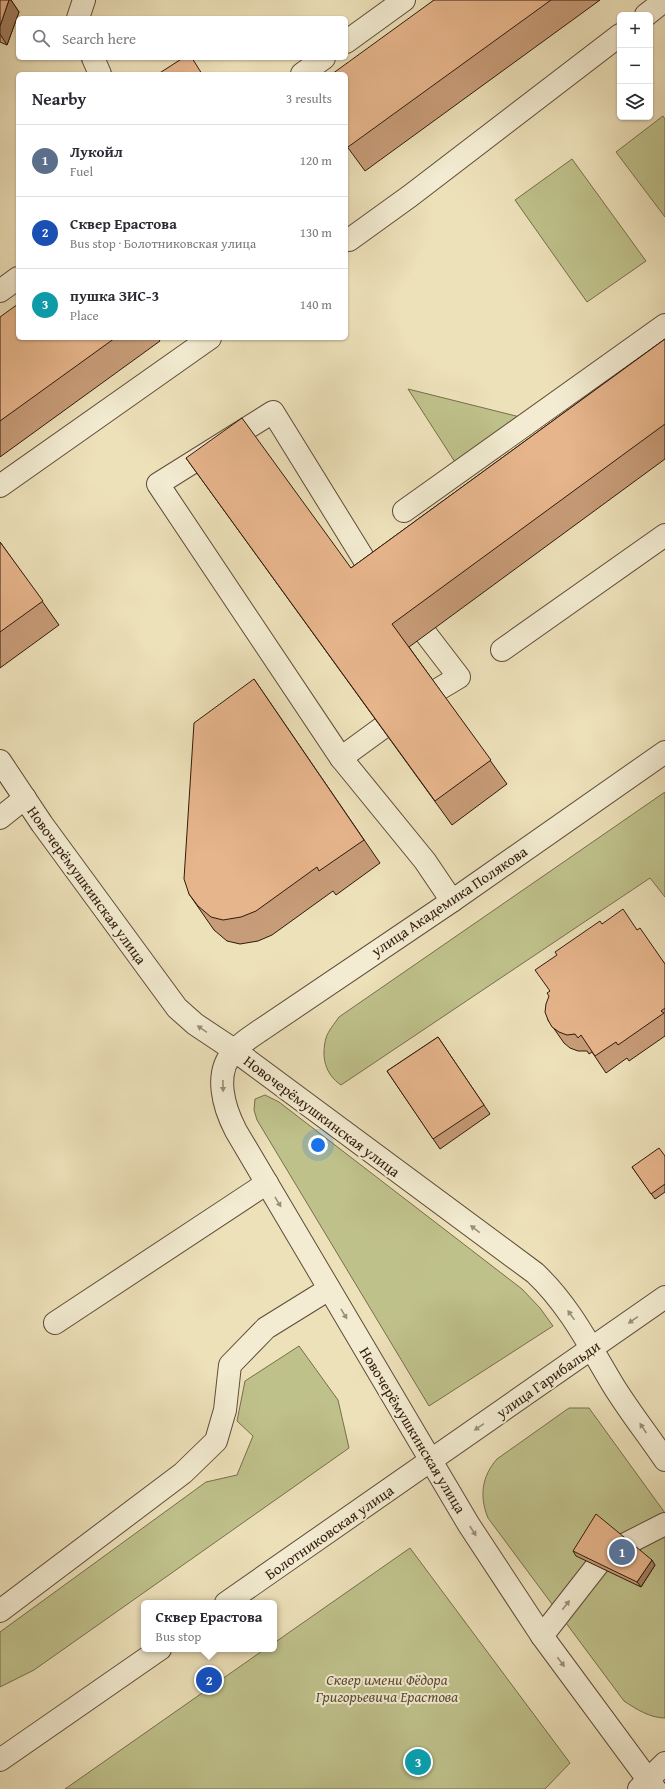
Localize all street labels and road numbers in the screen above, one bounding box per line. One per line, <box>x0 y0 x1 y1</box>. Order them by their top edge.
street label: Новочерёмушкинская улица <box>22 802 152 969</box>
street label: улица Академика Полякова <box>366 840 532 962</box>
street label: Новочерёмушкинская улица <box>239 1050 405 1182</box>
street label: улица Гарибальди <box>491 1335 604 1423</box>
street label: Новочерёмушкинская улица <box>355 1343 472 1518</box>
street label: Болотниковская улица <box>260 1479 398 1584</box>

